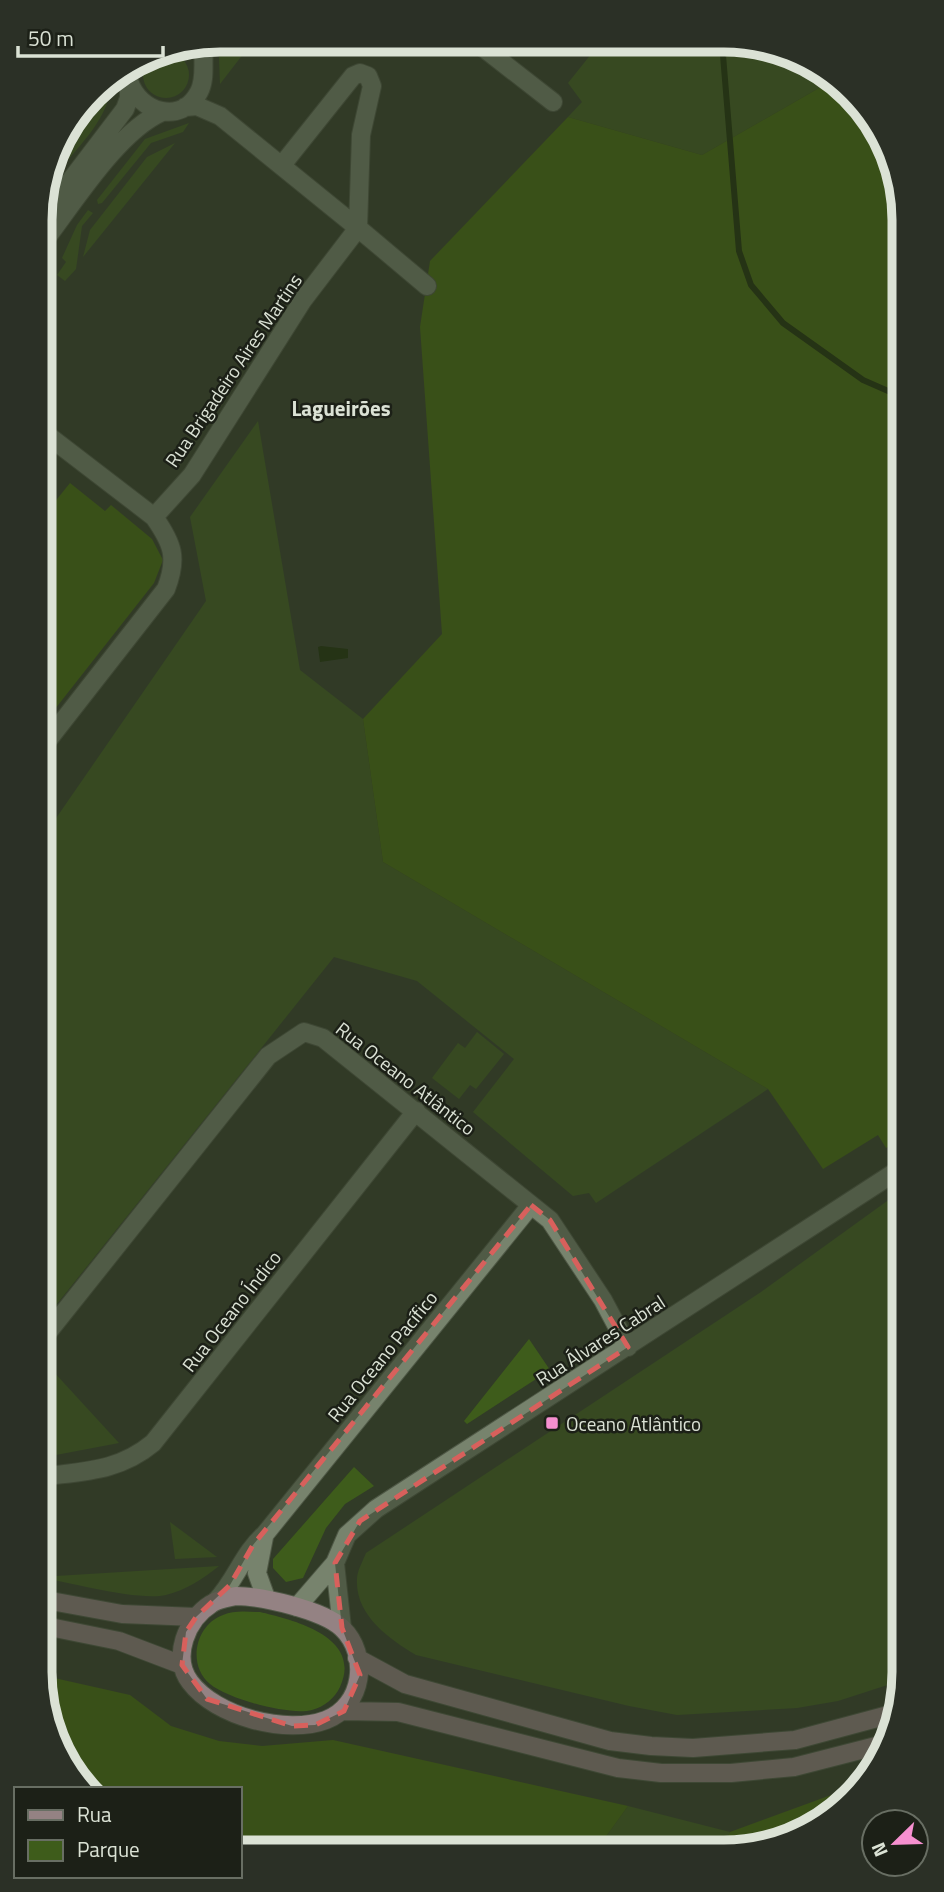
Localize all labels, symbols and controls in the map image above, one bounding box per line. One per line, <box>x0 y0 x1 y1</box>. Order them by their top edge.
scale bar <box>18 14 163 58</box>
text: 50 m <box>28 22 74 54</box>
street label: Rua Brigadeiro Aires Martins <box>157 267 309 473</box>
district label: Lagueirões <box>291 392 391 424</box>
street label: Rua Oceano Atlântico <box>330 1014 482 1142</box>
street label: Rua Oceano Índico <box>174 1244 288 1378</box>
street label: Rua Oceano Pacífico <box>320 1284 444 1428</box>
street label: Rua Álvares Cabral <box>530 1287 670 1393</box>
place label: Oceano Atlântico <box>566 1409 701 1438</box>
marker: Oceano Atlântico <box>544 1415 560 1431</box>
legend <box>14 1787 242 1878</box>
text: Rua <box>77 1798 112 1830</box>
north arrow <box>860 1808 930 1878</box>
text: Parque <box>77 1833 140 1865</box>
text: N <box>863 1838 895 1862</box>

